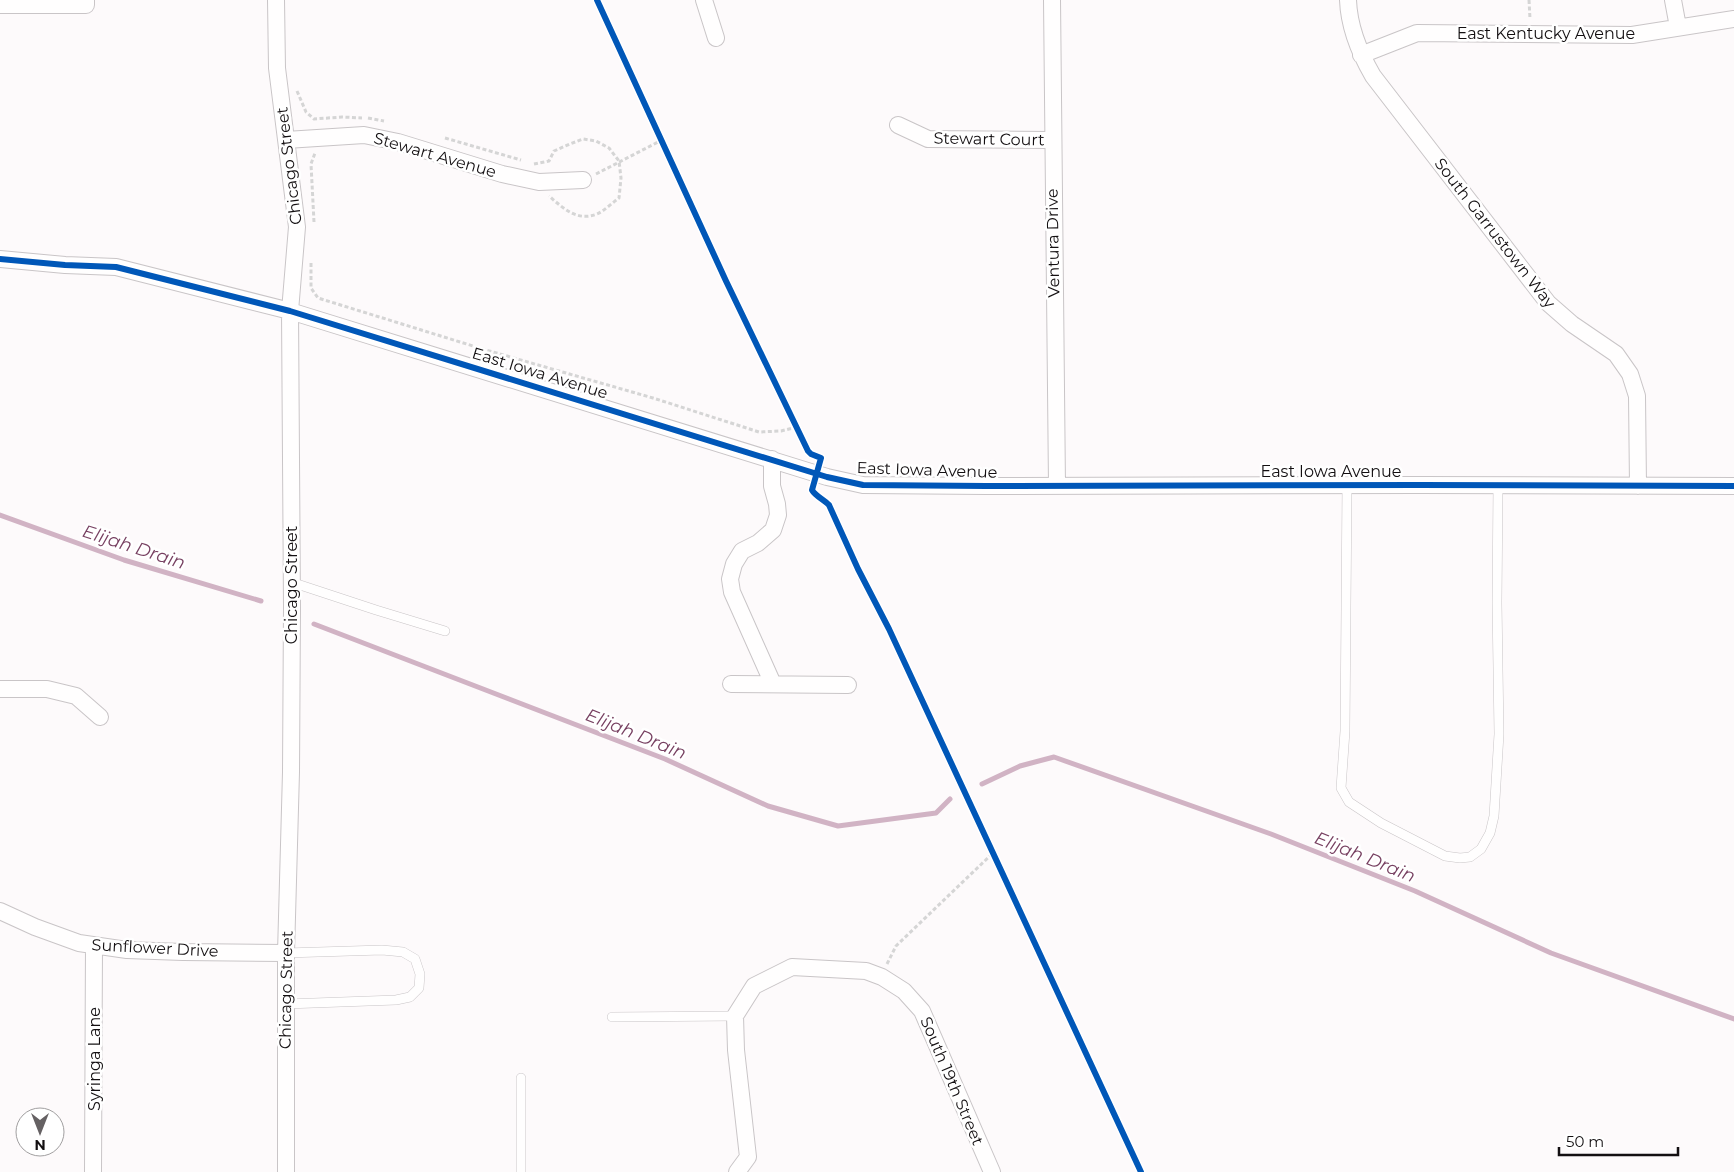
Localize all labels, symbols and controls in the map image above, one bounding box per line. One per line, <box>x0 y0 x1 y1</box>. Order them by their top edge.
street label: East Kentucky Avenue <box>1457 24 1635 43</box>
street label: Chicago Street <box>272 106 306 226</box>
street label: Stewart Avenue <box>372 128 498 182</box>
street label: Stewart Court <box>933 129 1045 149</box>
street label: South Garrustown Way <box>1431 154 1560 312</box>
street label: Ventura Drive <box>1043 188 1063 298</box>
street label: East Iowa Avenue <box>470 343 610 403</box>
street label: East Iowa Avenue <box>856 458 998 482</box>
street label: East Iowa Avenue <box>1261 462 1401 481</box>
water label: Elijah Drain <box>80 520 188 574</box>
street label: Chicago Street <box>282 525 301 644</box>
water label: Elijah Drain <box>582 704 690 764</box>
water label: Elijah Drain <box>1311 827 1419 887</box>
street label: Chicago Street <box>275 930 297 1049</box>
street label: Sunflower Drive <box>91 935 219 961</box>
street label: Syringa Lane <box>85 1007 104 1111</box>
street label: South 19th Street <box>916 1014 988 1149</box>
north arrow <box>15 1107 65 1157</box>
scale bar <box>1559 1124 1678 1156</box>
text: 50 m <box>1566 1132 1604 1151</box>
text: N <box>34 1136 46 1154</box>

